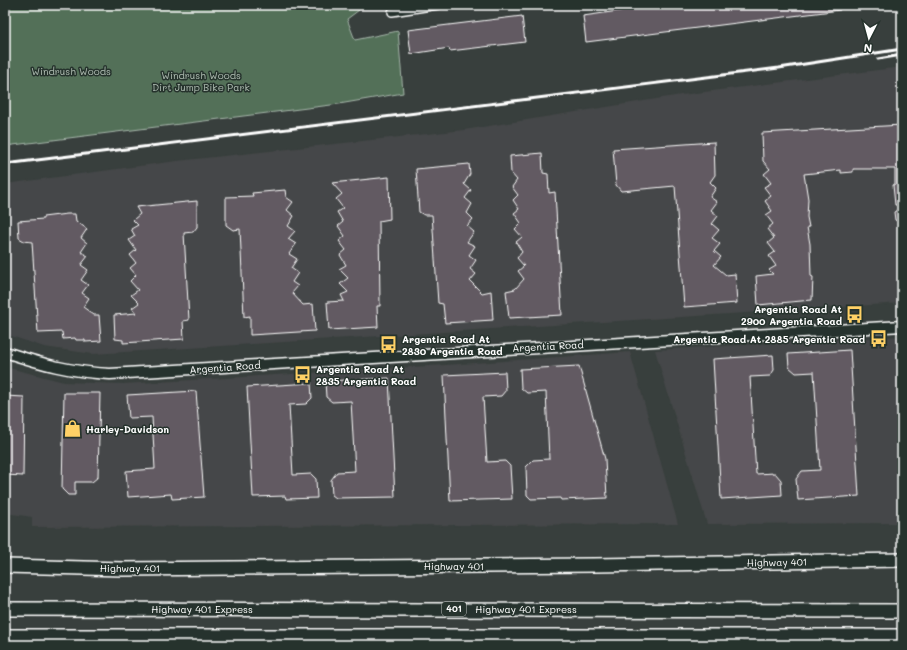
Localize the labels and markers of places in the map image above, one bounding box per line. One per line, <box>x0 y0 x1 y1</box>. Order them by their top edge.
place label: Argentia Road At 2900 Argentia Road <box>741 302 843 328</box>
bus stop icon: Argentia Road At 2900 Argentia Road <box>845 305 865 325</box>
bus stop icon: Argentia Road At 2885 Argentia Road <box>868 329 888 349</box>
place label: Argentia Road At 2830 Argentia Road <box>402 332 503 358</box>
place label: Argentia Road At 2885 Argentia Road <box>673 332 866 346</box>
bus stop icon: Argentia Road At 2830 Argentia Road <box>379 335 399 355</box>
place label: Argentia Road At 2835 Argentia Road <box>316 362 417 388</box>
bus stop icon: Argentia Road At 2835 Argentia Road <box>293 365 313 385</box>
shop icon: Harley-Davidson <box>63 419 83 439</box>
place label: Harley-Davidson <box>86 422 169 436</box>

